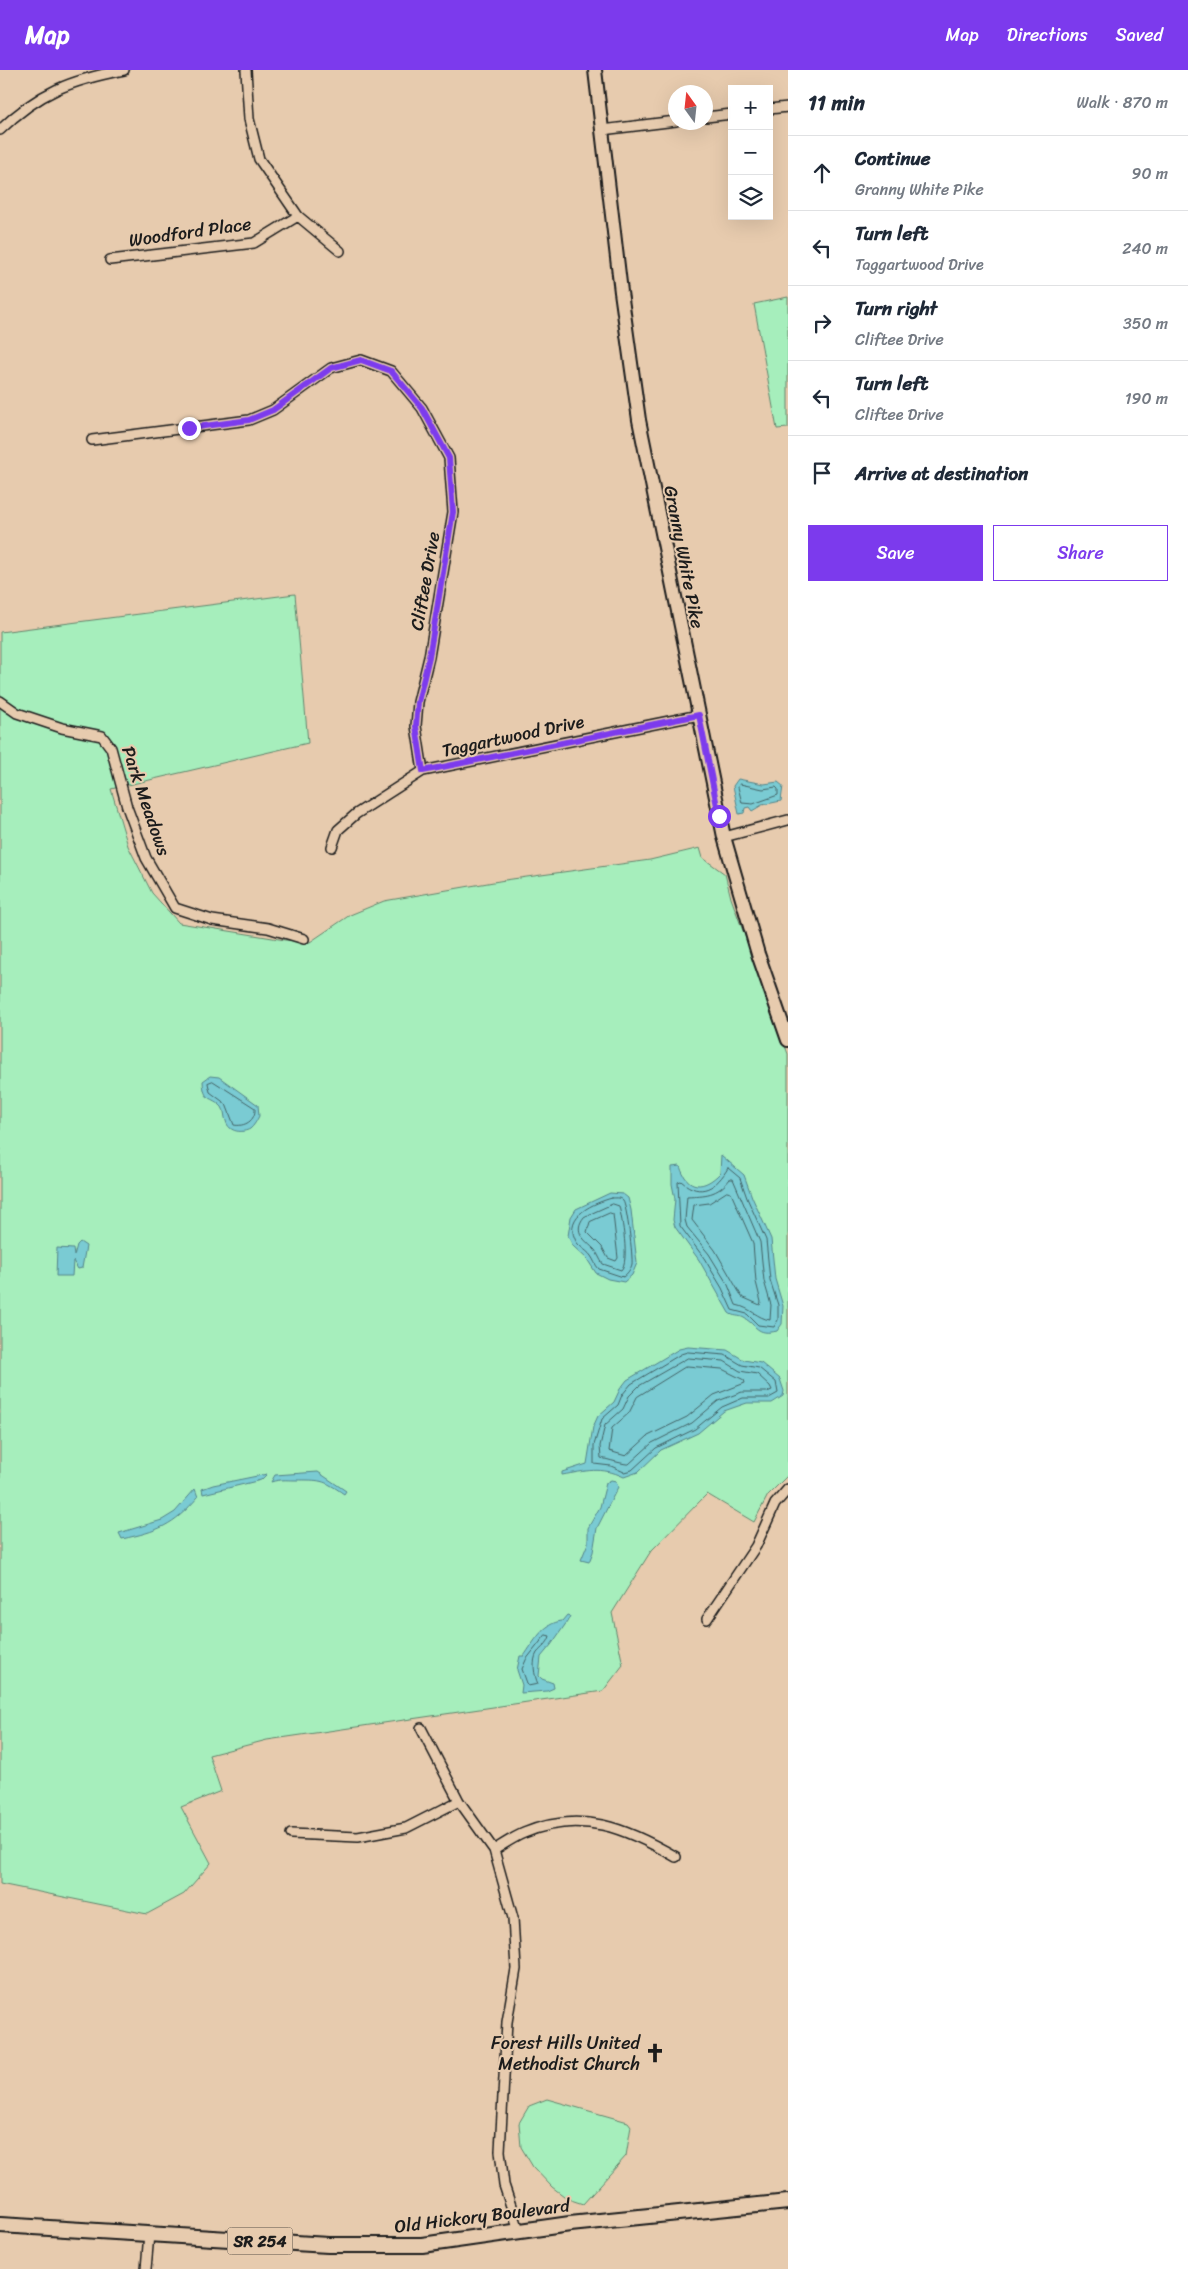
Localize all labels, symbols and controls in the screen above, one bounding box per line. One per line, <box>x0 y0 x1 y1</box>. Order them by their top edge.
text: Map <box>25 14 69 56</box>
text: Map <box>946 19 979 51</box>
text: Directions <box>1007 19 1088 51</box>
text: Saved <box>1116 19 1163 51</box>
text: 11 min <box>808 84 865 122</box>
north arrow <box>668 85 713 130</box>
map controls <box>728 85 773 220</box>
button: + <box>728 85 773 130</box>
text: Walk · 870 m <box>1077 88 1168 117</box>
button: − <box>728 130 773 175</box>
text: Continue <box>855 142 931 175</box>
icon: ahead <box>808 159 836 187</box>
text: 90 m <box>1132 159 1168 188</box>
button: layers <box>728 175 773 220</box>
text: Granny White Pike <box>855 175 984 204</box>
street label: Woodford Place <box>127 208 253 256</box>
text: Turn left <box>855 217 928 250</box>
icon: left <box>808 234 836 262</box>
text: 240 m <box>1122 234 1168 263</box>
text: Taggartwood Drive <box>855 250 984 279</box>
text: Turn right <box>855 292 937 325</box>
icon: right <box>808 309 836 337</box>
text: 350 m <box>1123 309 1168 338</box>
text: Cliftee Drive <box>855 325 944 354</box>
text: Turn left <box>855 367 928 400</box>
icon: left <box>808 384 836 412</box>
text: 190 m <box>1125 384 1168 413</box>
text: Cliftee Drive <box>855 400 944 429</box>
route end <box>178 417 201 440</box>
text: Arrive at destination <box>855 457 1028 490</box>
icon: arrive <box>808 459 836 487</box>
street label: Granny White Pike <box>654 483 714 631</box>
button: Save <box>808 525 983 581</box>
button: Share <box>993 525 1168 581</box>
street label: Cliftee Drive <box>401 529 449 633</box>
street label: Taggartwood Drive <box>439 705 587 767</box>
street label: Park Meadows <box>112 742 180 861</box>
route start <box>708 805 731 828</box>
place label: Forest Hills United Methodist Church <box>491 2027 642 2080</box>
church icon: Forest Hills United Methodist Church <box>644 2042 666 2064</box>
street label: Old Hickory Boulevard <box>393 2189 573 2243</box>
road number: SR 254 <box>228 2228 292 2254</box>

